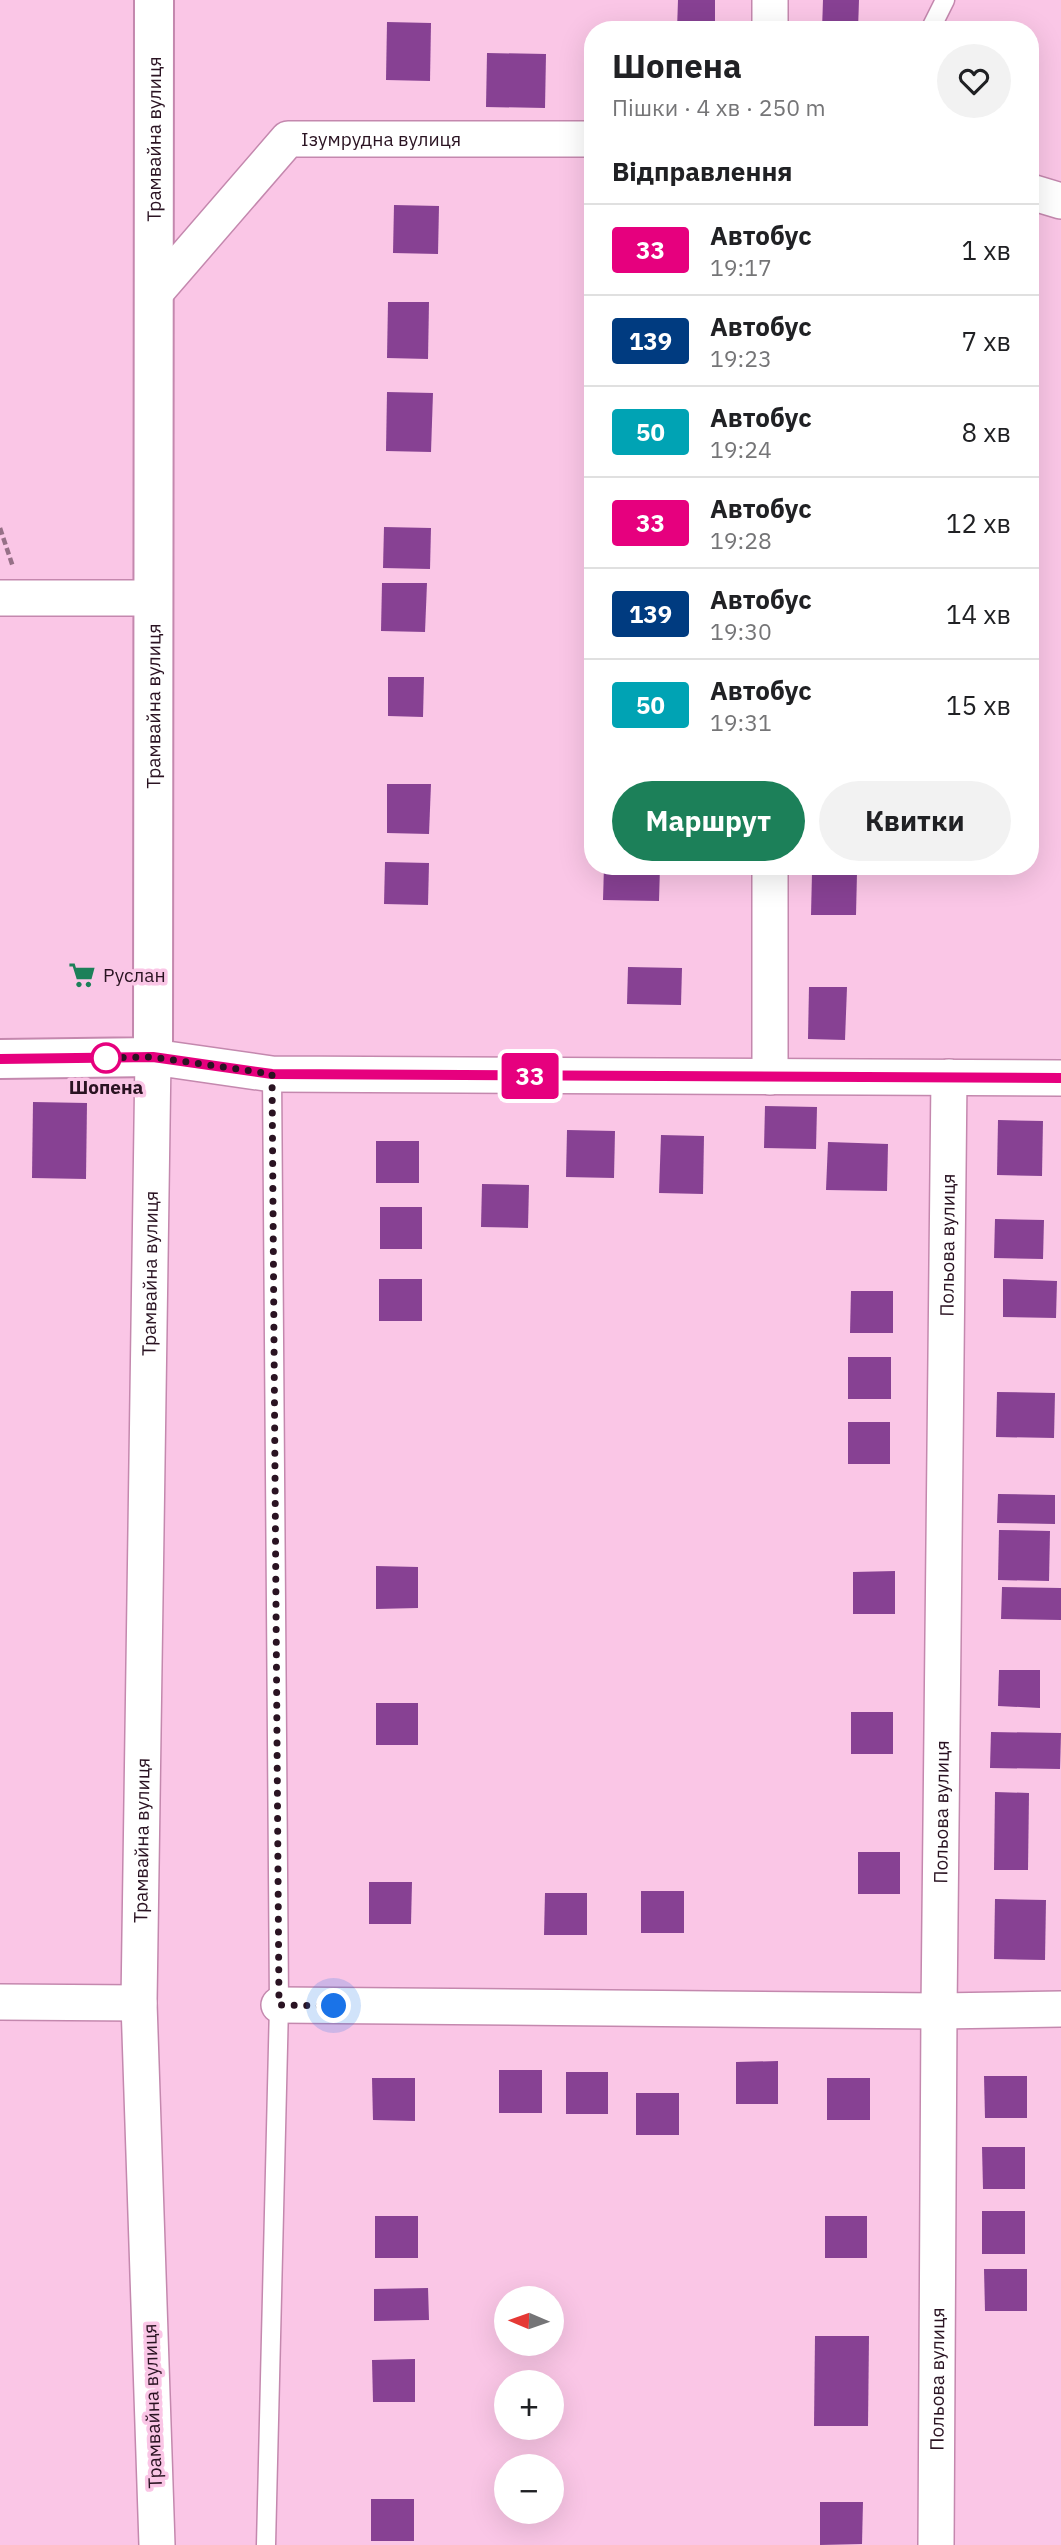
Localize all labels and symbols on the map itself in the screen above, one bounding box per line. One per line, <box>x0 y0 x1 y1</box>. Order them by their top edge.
street label: Трамвайна вулиця <box>142 56 166 222</box>
street label: Ізумрудна вулиця <box>301 127 461 151</box>
street label: Трамвайна вулиця <box>141 623 165 789</box>
supermarket icon: Руслан <box>67 960 97 990</box>
place label: Руслан <box>103 963 166 987</box>
marker: Шопена <box>91 1043 121 1073</box>
line badge: 33 <box>498 1053 562 1099</box>
place label: Шопена <box>69 1075 144 1099</box>
street label: Польова вулиця <box>934 1173 960 1317</box>
street label: Трамвайна вулиця <box>137 1191 163 1356</box>
street label: Польова вулиця <box>928 1740 954 1884</box>
street label: Трамвайна вулиця <box>128 1758 155 1923</box>
your location <box>316 1988 351 2023</box>
north arrow <box>494 2286 564 2356</box>
street label: Польова вулиця <box>925 2307 949 2451</box>
street label: Трамвайна вулиця <box>137 2323 167 2489</box>

